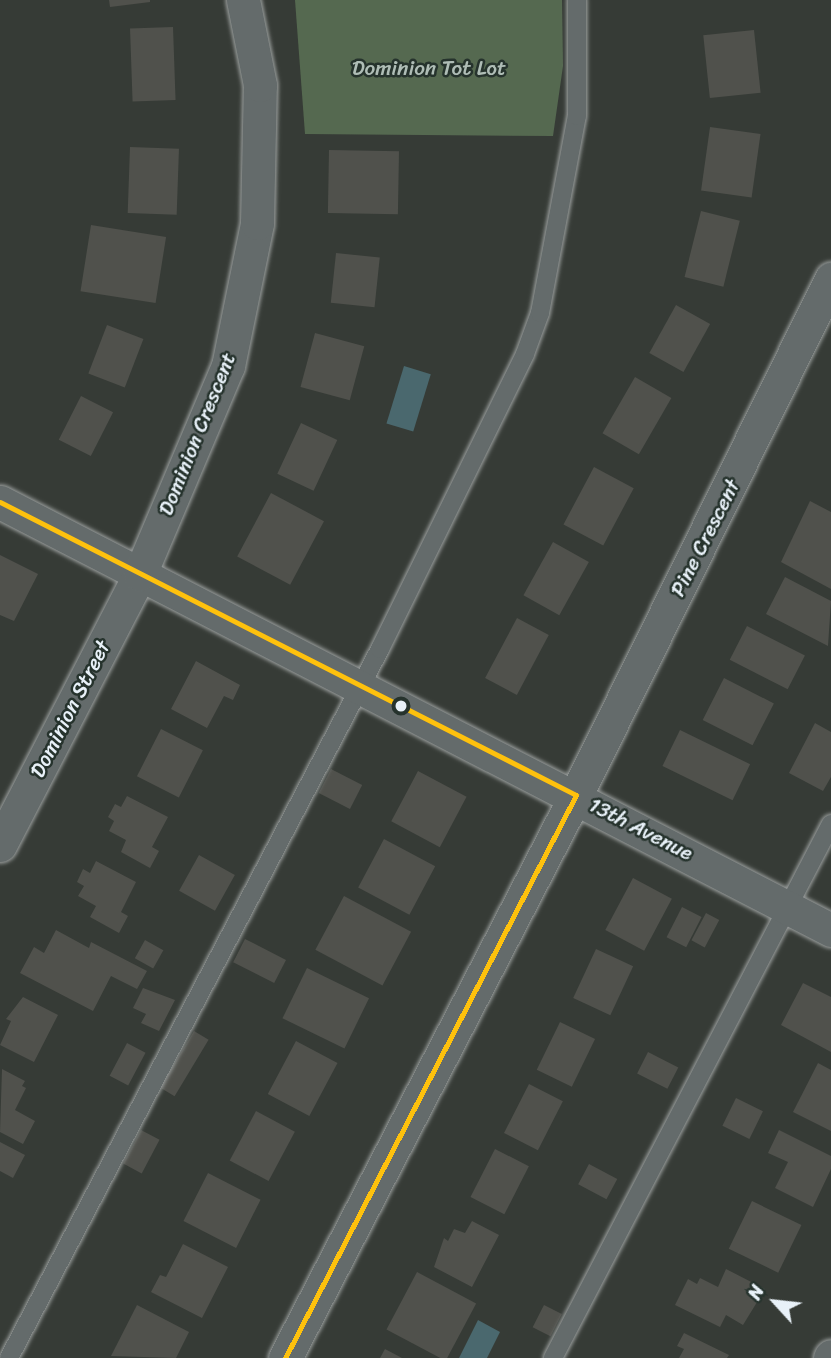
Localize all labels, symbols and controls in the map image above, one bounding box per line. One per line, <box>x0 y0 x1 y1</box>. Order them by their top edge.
park label: Dominion Tot Lot <box>352 55 506 81</box>
street label: Dominion Crescent <box>153 349 241 519</box>
street label: Pine Crescent <box>664 474 746 602</box>
street label: Dominion Street <box>25 636 115 782</box>
unlabelled marker <box>394 699 408 713</box>
street label: 13th Avenue <box>585 792 697 866</box>
north arrow <box>740 1267 810 1337</box>
text: N <box>738 1279 774 1306</box>

